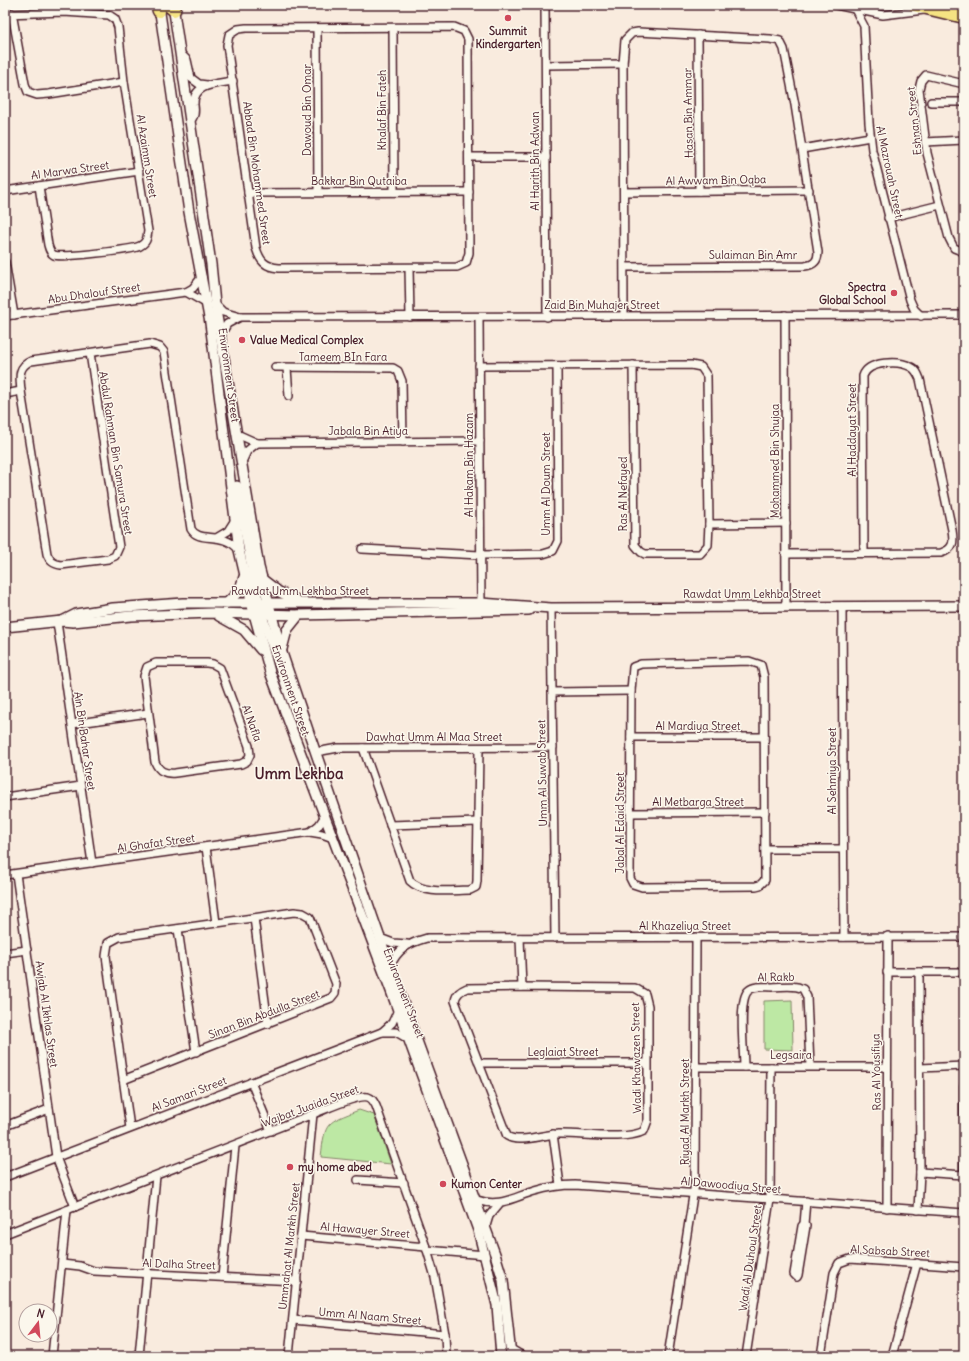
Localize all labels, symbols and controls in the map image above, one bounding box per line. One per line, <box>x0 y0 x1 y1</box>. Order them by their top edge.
marker: Summit Kindergarten <box>503 13 513 23</box>
place label: Summit Kindergarten <box>475 24 541 52</box>
street label: Dawoud Bin Omar <box>300 64 314 156</box>
street label: Hasan Bin Ammar <box>680 67 696 158</box>
street label: Khalaf Bin Fateh <box>375 70 389 150</box>
street label: Eshnan Street <box>903 86 925 156</box>
street label: Abbad Bin Mohammed Street <box>240 100 274 246</box>
street label: Al Harith Bin Adwan <box>528 111 542 211</box>
street label: Al Azaimm Street <box>133 113 161 199</box>
street label: Al Mazrouah Street <box>873 125 907 220</box>
street label: Al Marwa Street <box>30 158 110 182</box>
street label: Al Awwam Bin Oqba <box>666 172 766 188</box>
street label: Bakkar Bin Qutaiba <box>311 174 407 188</box>
street label: Sulaiman Bin Amr <box>709 248 798 262</box>
street label: Abu Dhalouf Street <box>47 280 141 306</box>
place label: Spectra Global School <box>819 280 887 307</box>
marker: Spectra Global School <box>889 288 899 298</box>
street label: Zaid Bin Muhajer Street <box>544 298 660 312</box>
street label: Environment Street <box>215 327 243 423</box>
place label: Value Medical Complex <box>250 333 364 348</box>
marker: Value Medical Complex <box>237 335 247 345</box>
street label: Tameem BIn Fara <box>299 350 387 364</box>
street label: Abdul Rahman Bin Samura Street <box>96 370 136 536</box>
street label: Al Haddayat Street <box>845 383 859 477</box>
street label: Mohammed Bin Shujaa <box>768 404 782 518</box>
street label: Al Hakam Bin Hazam <box>462 412 476 517</box>
street label: Jabala Bin Atiya <box>328 424 408 438</box>
street label: Umm Al Doum Street <box>539 432 553 536</box>
street label: Ras Al Nefayed <box>616 456 630 531</box>
street label: Rawdat Umm Lekhba Street <box>231 584 369 598</box>
street label: Rawdat Umm Lekhba Street <box>683 587 821 601</box>
street label: Environment Street <box>269 643 313 737</box>
street label: Ain Bin Bahar Street <box>71 691 99 792</box>
street label: Al Nafla <box>239 703 265 743</box>
street label: Umm Al Suwab Street <box>534 719 550 827</box>
street label: Al Mardiya Street <box>655 719 741 733</box>
street label: Al Sehmiya Street <box>825 727 839 815</box>
street label: Dawhat Umm Al Maa Street <box>366 730 503 744</box>
district label: Umm Lekhba <box>255 764 344 783</box>
street label: Jabal Al Edaid Street <box>613 772 627 874</box>
street label: Al Metbarga Street <box>652 795 744 809</box>
street label: Al Ghafat Street <box>116 831 196 855</box>
street label: Al Khazeliya Street <box>639 919 731 933</box>
street label: Environment Street <box>380 946 428 1040</box>
street label: Awjab Al Ikhlas Street <box>33 960 61 1069</box>
street label: Al Rakb <box>757 970 795 984</box>
street label: Sinan Bin Abdulla Street <box>206 986 322 1042</box>
street label: Wadi Khawazen Street <box>628 1002 644 1114</box>
street label: Ras Al Yousifiya <box>868 1033 884 1111</box>
street label: Leglaiat Street <box>528 1045 599 1059</box>
street label: Legsaira <box>770 1048 812 1062</box>
street label: Riyad Al Markh Street <box>678 1058 692 1165</box>
street label: Al Samari Street <box>149 1073 229 1115</box>
street label: Wajbat Juaida Street <box>259 1082 361 1130</box>
place label: my home abed <box>298 1160 372 1175</box>
marker: my home abed <box>285 1162 295 1172</box>
street label: Al Dawoodiya Street <box>680 1174 782 1196</box>
place label: Kumon Center <box>451 1177 523 1191</box>
marker: Kumon Center <box>438 1179 448 1189</box>
street label: Ummahat Al Markh Street <box>275 1182 303 1310</box>
street label: Wadi Al Duhoul Street <box>736 1204 764 1312</box>
street label: Al Hawayer Street <box>320 1219 411 1241</box>
street label: Al Sabsab Street <box>850 1242 931 1260</box>
street label: Al Dalha Street <box>142 1256 216 1272</box>
north arrow <box>18 1303 58 1343</box>
street label: Umm Al Naam Street <box>318 1305 422 1327</box>
text: N <box>35 1306 46 1321</box>

